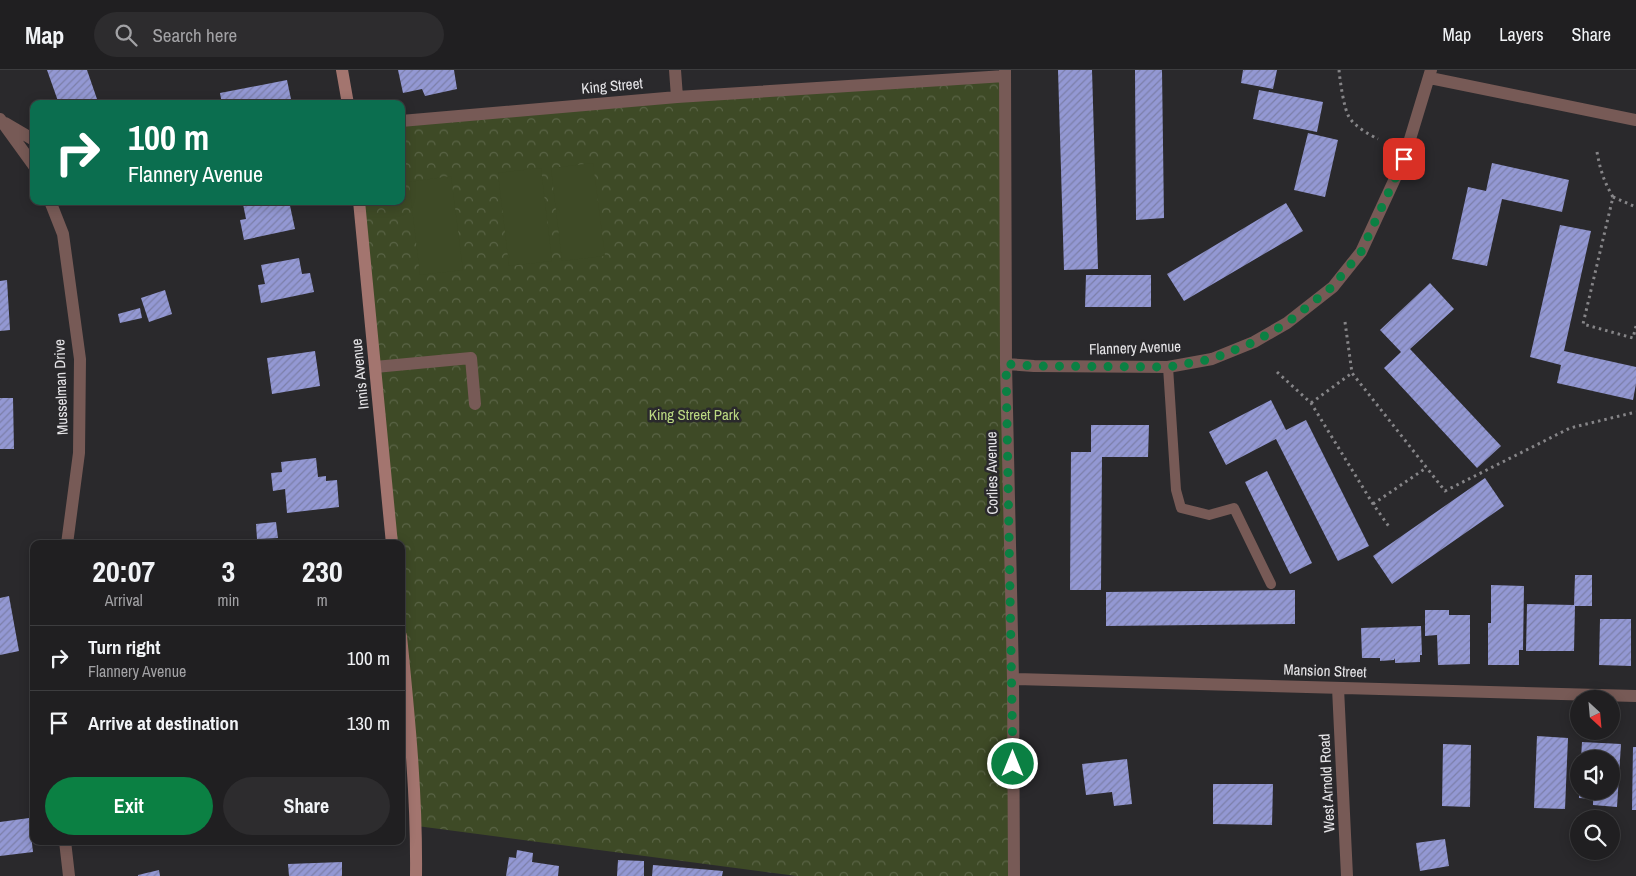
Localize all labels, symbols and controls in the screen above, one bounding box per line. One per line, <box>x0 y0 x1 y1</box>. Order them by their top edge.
search box <box>94 12 444 57</box>
text: Map <box>25 19 64 51</box>
icon: search <box>112 21 140 49</box>
text: Search here <box>152 22 237 48</box>
text: Map <box>1443 22 1471 47</box>
text: Layers <box>1499 22 1544 47</box>
text: Share <box>1572 22 1611 47</box>
street label: King Street <box>580 72 644 99</box>
text: 100 m <box>128 114 209 161</box>
icon: right <box>45 120 110 185</box>
pin <box>1383 138 1425 180</box>
icon: arrive <box>1390 145 1418 173</box>
text: Flannery Avenue <box>128 159 263 189</box>
street label: Flannery Avenue <box>1089 335 1182 360</box>
street label: Innis Avenue <box>345 338 374 410</box>
street label: Musselman Drive <box>48 339 73 435</box>
park label: King Street Park <box>649 404 740 425</box>
street label: Corlies Avenue <box>980 431 1003 515</box>
text: 20:07 <box>92 551 155 591</box>
text: 3 <box>222 551 235 591</box>
text: 230 <box>302 551 343 591</box>
text: Arrival <box>105 589 143 611</box>
text: min <box>217 589 239 611</box>
text: m <box>317 589 328 611</box>
text: Turn right <box>88 634 160 660</box>
icon: right <box>45 644 73 672</box>
text: 100 m <box>347 645 390 671</box>
street label: Mansion Street <box>1283 659 1368 682</box>
text: Flannery Avenue <box>88 660 186 682</box>
north arrow <box>1570 690 1620 740</box>
map controls <box>1570 690 1620 860</box>
icon: arrive <box>45 709 73 737</box>
text: Arrive at destination <box>88 710 239 736</box>
text: 130 m <box>347 710 390 736</box>
street label: West Arnold Road <box>1313 733 1340 833</box>
position arrow <box>986 737 1038 789</box>
button: sound <box>1570 750 1620 800</box>
button: Exit <box>45 777 213 835</box>
button: Share <box>223 777 390 835</box>
button: search <box>1570 810 1620 860</box>

